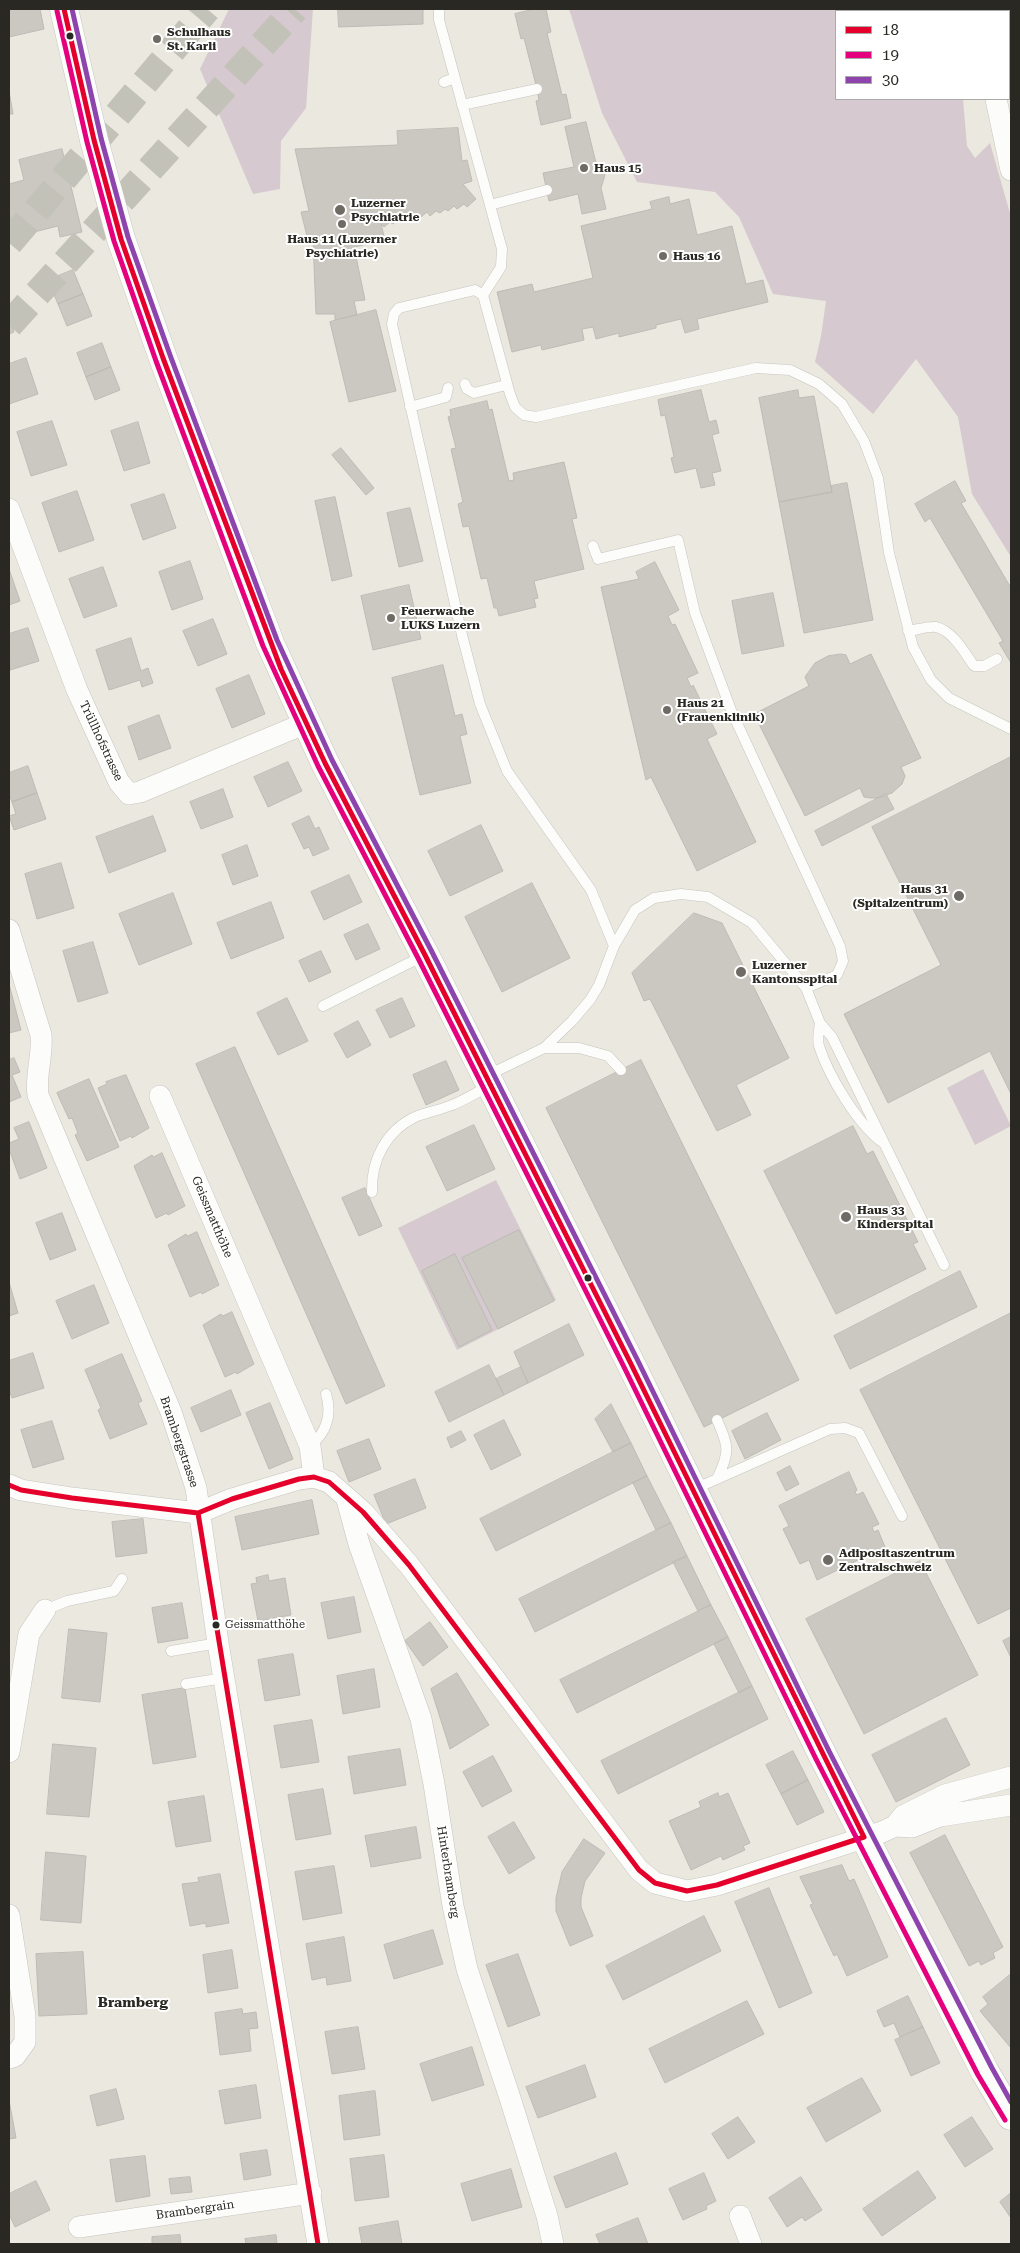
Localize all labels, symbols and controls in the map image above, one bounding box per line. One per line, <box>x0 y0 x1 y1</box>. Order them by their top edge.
legend <box>835 10 1010 100</box>
text: 18 <box>882 21 899 39</box>
place label: Schulhaus St. Karli <box>167 25 231 53</box>
unlabelled marker <box>65 31 75 41</box>
marker: Schulhaus St. Karli <box>151 33 163 45</box>
text: 19 <box>882 46 899 64</box>
text: 30 <box>882 71 899 89</box>
place label: Haus 15 <box>594 161 642 175</box>
marker: Haus 15 <box>578 162 590 174</box>
place label: Luzerner Psychiatrie <box>351 196 419 224</box>
marker: Luzerner Psychiatrie <box>333 203 347 217</box>
marker: Haus 11 (Luzerner Psychiatrie) <box>336 218 348 230</box>
place label: Haus 11 (Luzerner Psychiatrie) <box>287 232 397 260</box>
place label: Haus 16 <box>673 249 721 263</box>
marker: Haus 16 <box>657 250 669 262</box>
place label: Feuerwache LUKS Luzern <box>401 604 480 632</box>
marker: Feuerwache LUKS Luzern <box>385 612 397 624</box>
place label: Haus 21 (Frauenklinik) <box>677 696 765 724</box>
street label: Trüllhofstrasse <box>76 699 126 783</box>
marker: Haus 21 (Frauenklinik) <box>661 704 673 716</box>
place label: Haus 31 (Spitalzentrum) <box>853 882 948 910</box>
marker: Haus 31 (Spitalzentrum) <box>952 889 966 903</box>
place label: Luzerner Kantonsspital <box>752 958 837 986</box>
marker: Luzerner Kantonsspital <box>734 965 748 979</box>
street label: Geissmatthöhe <box>188 1174 236 1260</box>
place label: Haus 33 Kinderspital <box>857 1203 933 1231</box>
marker: Haus 33 Kinderspital <box>839 1210 853 1224</box>
unlabelled marker <box>583 1273 593 1283</box>
street label: Brambergstrasse <box>157 1395 201 1489</box>
place label: Adipositaszentrum Zentralschweiz <box>839 1546 955 1574</box>
marker: Adipositaszentrum Zentralschweiz <box>821 1553 835 1567</box>
place label: Geissmatthöhe <box>225 1618 305 1632</box>
marker: Geissmatthöhe <box>211 1620 221 1630</box>
street label: Hinterbramberg <box>434 1825 462 1919</box>
district label: Bramberg <box>98 1995 168 2011</box>
street label: Brambergrain <box>155 2197 235 2223</box>

